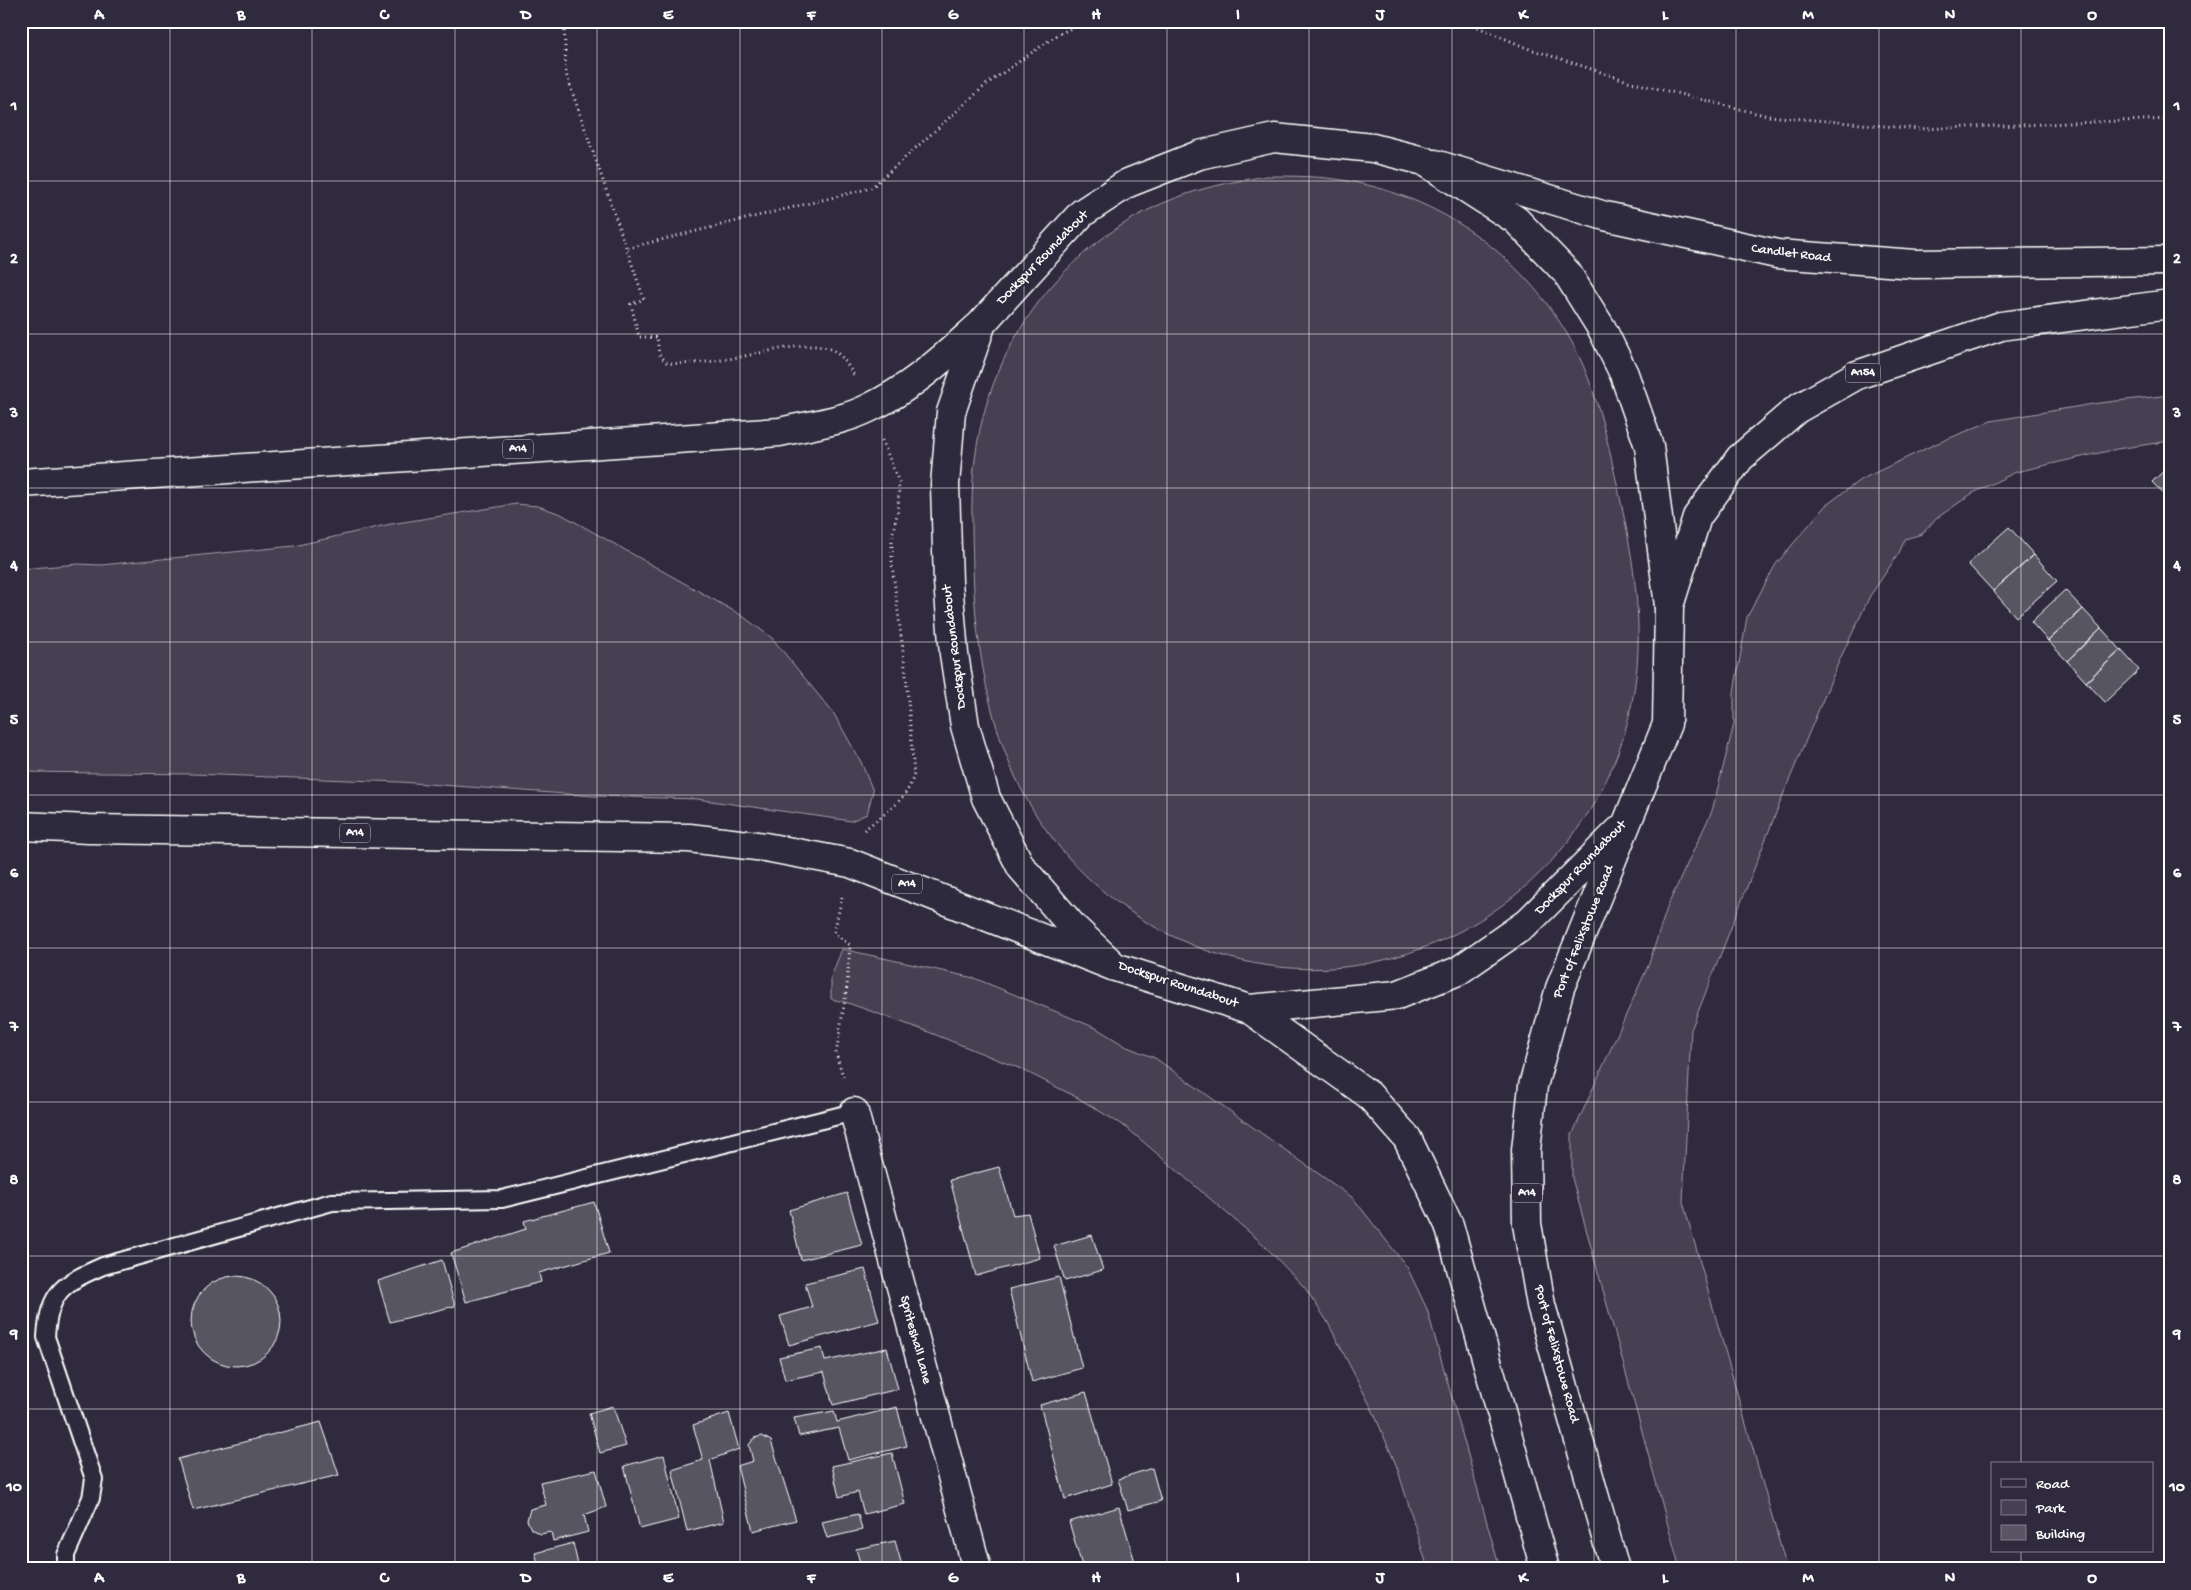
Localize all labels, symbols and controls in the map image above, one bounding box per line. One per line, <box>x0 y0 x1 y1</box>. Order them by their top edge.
text: A <box>93 7 105 26</box>
text: B <box>236 7 246 26</box>
text: C <box>379 7 390 26</box>
text: D <box>519 7 532 26</box>
text: E <box>663 7 674 26</box>
text: F <box>806 7 817 26</box>
text: G <box>948 7 959 26</box>
text: H <box>1091 7 1101 26</box>
text: I <box>1236 7 1240 26</box>
text: J <box>1375 7 1386 26</box>
text: K <box>1518 7 1530 26</box>
text: L <box>1662 7 1669 26</box>
text: M <box>1802 7 1814 26</box>
text: N <box>1945 7 1956 26</box>
text: O <box>2087 7 2097 26</box>
text: 1 <box>10 98 17 117</box>
text: 1 <box>2173 98 2180 117</box>
street label: Dockspur Roundabout <box>993 206 1093 310</box>
street label: Candlet Road <box>1750 241 1834 268</box>
text: 2 <box>10 251 18 270</box>
text: 2 <box>2173 251 2181 270</box>
road number: A154 <box>1846 363 1880 382</box>
text: 3 <box>9 405 18 424</box>
text: 3 <box>2172 405 2181 424</box>
road number: A14 <box>503 439 533 458</box>
text: 4 <box>9 558 18 577</box>
text: 4 <box>2172 558 2181 577</box>
street label: Dockspur Roundabout <box>939 583 971 711</box>
text: 5 <box>10 712 19 731</box>
text: 5 <box>2173 712 2182 731</box>
street label: Dockspur Roundabout <box>1531 816 1631 920</box>
road number: A14 <box>340 824 370 842</box>
street label: Port of Felixstowe Road <box>1549 861 1619 1002</box>
text: 6 <box>10 865 19 884</box>
text: 6 <box>2173 865 2182 884</box>
road number: A14 <box>892 874 922 894</box>
street label: Dockspur Roundabout <box>1115 957 1241 1013</box>
text: 7 <box>9 1019 19 1038</box>
text: 7 <box>2172 1019 2182 1038</box>
text: 8 <box>10 1172 19 1191</box>
text: 8 <box>2173 1172 2182 1191</box>
road number: A14 <box>1512 1184 1542 1202</box>
street label: Port of Felixstowe Road <box>1529 1282 1583 1426</box>
street label: Spriteshall Lane <box>895 1294 935 1387</box>
text: 9 <box>9 1326 18 1345</box>
text: 9 <box>2172 1326 2181 1345</box>
legend <box>1991 1462 2154 1552</box>
text: Road <box>2036 1476 2070 1494</box>
text: 10 <box>5 1479 22 1498</box>
text: 10 <box>2168 1479 2185 1498</box>
text: Park <box>2035 1500 2066 1518</box>
text: Building <box>2035 1526 2085 1544</box>
text: A <box>93 1570 105 1589</box>
text: B <box>236 1570 246 1589</box>
text: C <box>379 1570 390 1589</box>
text: D <box>519 1570 532 1589</box>
text: E <box>663 1570 674 1589</box>
text: F <box>806 1570 817 1589</box>
text: G <box>948 1570 959 1589</box>
text: H <box>1091 1570 1101 1589</box>
text: I <box>1236 1570 1240 1589</box>
text: J <box>1375 1570 1386 1589</box>
text: K <box>1518 1570 1530 1589</box>
text: L <box>1662 1570 1669 1589</box>
text: M <box>1802 1570 1814 1589</box>
text: N <box>1945 1570 1956 1589</box>
text: O <box>2087 1570 2097 1589</box>

